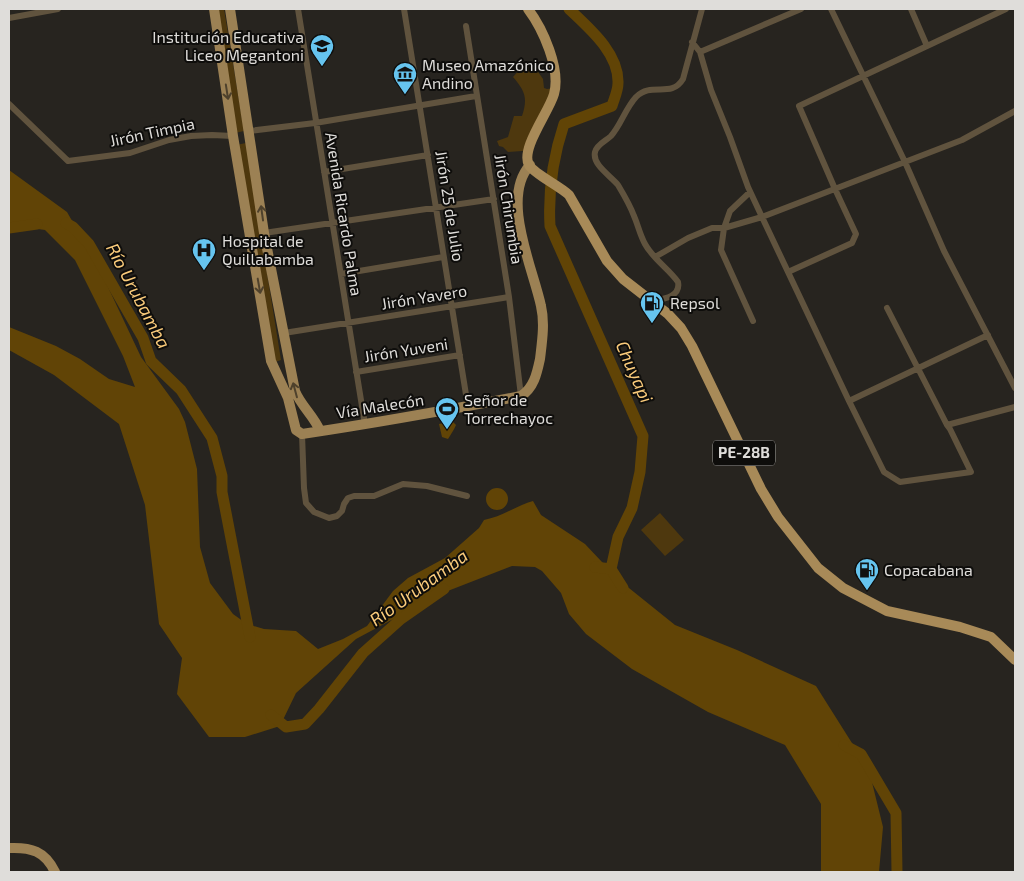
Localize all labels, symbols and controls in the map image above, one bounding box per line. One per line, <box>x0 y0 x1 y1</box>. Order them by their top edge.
place label: Institución Educativa Liceo Megantoni <box>152 27 304 64</box>
school or university icon: Institución Educativa Liceo Megantoni <box>309 33 335 67</box>
place label: Museo Amazónico Andino <box>422 55 554 92</box>
museum icon: Museo Amazónico Andino <box>392 61 418 95</box>
one-way arrow <box>222 83 232 99</box>
street label: Jirón Timpia <box>108 113 196 150</box>
street label: Avenida Ricardo Palma <box>322 131 367 297</box>
street label: Jirón 25 de Julio <box>432 149 469 263</box>
street label: Jirón Chirumbia <box>491 152 528 265</box>
one-way arrow <box>256 206 266 222</box>
place label: Hospital de Quillabamba <box>222 231 314 269</box>
hospital icon: Hospital de Quillabamba <box>191 237 217 271</box>
water label: Río Urubamba <box>102 239 176 352</box>
one-way arrow <box>254 278 264 294</box>
street label: Jirón Yavero <box>380 280 468 313</box>
fuel station icon: Repsol <box>639 290 665 324</box>
place label: Repsol <box>670 293 720 312</box>
street label: Jirón Yuveni <box>363 333 449 366</box>
water label: Chuyapi <box>612 337 659 407</box>
one-way arrow <box>290 382 300 398</box>
street label: Vía Malecón <box>335 389 425 422</box>
place label: Señor de Torrechayoc <box>464 390 553 427</box>
sports icon: Señor de Torrechayoc <box>434 396 460 430</box>
road number: PE-28B <box>713 440 775 466</box>
water label: Río Urubamba <box>365 544 472 630</box>
fuel station icon: Copacabana <box>854 557 880 591</box>
place label: Copacabana <box>884 560 973 579</box>

